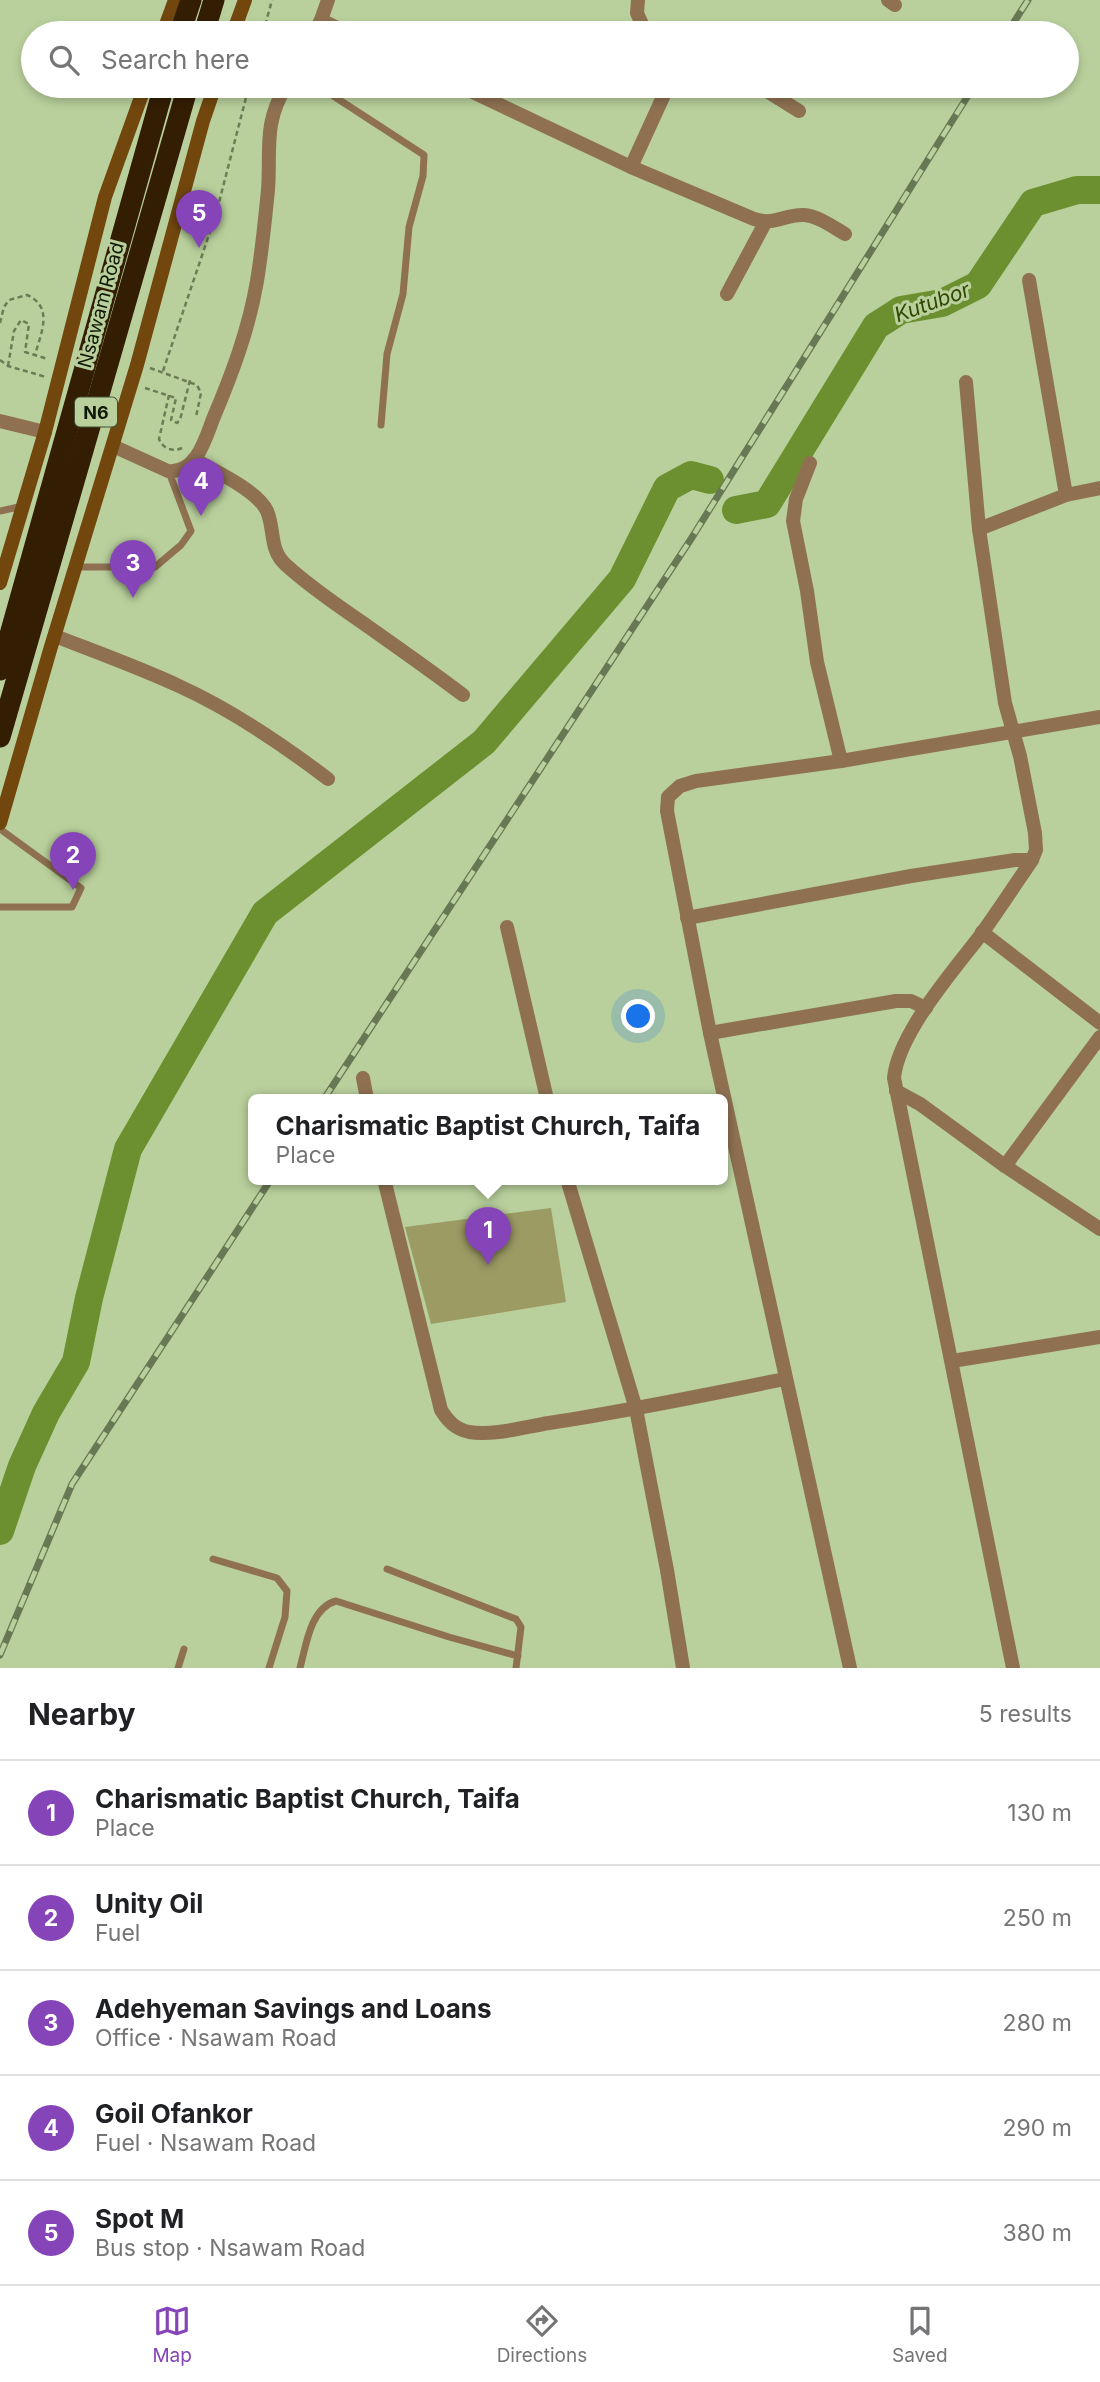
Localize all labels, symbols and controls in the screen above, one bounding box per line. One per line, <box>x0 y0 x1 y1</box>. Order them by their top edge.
search box <box>21 21 1079 98</box>
icon: search <box>45 41 83 79</box>
text: Search here <box>101 44 250 75</box>
pin: 5 <box>176 190 222 248</box>
street label: Nsawam Road <box>73 240 129 370</box>
water label: Kutubor <box>891 276 974 327</box>
road number: N6 <box>75 398 117 426</box>
pin: 4 <box>178 458 224 516</box>
pin: 3 <box>110 540 156 598</box>
pin: 2 <box>50 832 96 890</box>
your location <box>621 999 655 1033</box>
popup <box>248 1094 728 1185</box>
text: Charismatic Baptist Church, Taifa <box>276 1110 700 1141</box>
text: Place <box>276 1141 335 1169</box>
pin: 1 <box>465 1207 511 1265</box>
text: Nearby <box>28 1696 136 1732</box>
text: 5 results <box>979 1700 1072 1728</box>
text: Charismatic Baptist Church, Taifa <box>95 1783 520 1814</box>
text: 1 <box>46 1799 56 1827</box>
text: 130 m <box>1007 1799 1072 1827</box>
text: Place <box>95 1814 155 1842</box>
text: Unity Oil <box>95 1888 203 1919</box>
text: 2 <box>44 1904 58 1932</box>
text: 250 m <box>1003 1904 1072 1932</box>
text: Fuel <box>95 1919 140 1947</box>
text: Adehyeman Savings and Loans <box>95 1993 492 2024</box>
text: 3 <box>44 2009 58 2037</box>
text: 280 m <box>1003 2009 1072 2037</box>
text: Office · Nsawam Road <box>95 2024 337 2052</box>
text: Goil Ofankor <box>95 2098 253 2129</box>
text: 4 <box>43 2114 59 2142</box>
text: 290 m <box>1003 2114 1072 2142</box>
text: Fuel · Nsawam Road <box>95 2129 316 2157</box>
text: Spot M <box>95 2203 184 2234</box>
text: 5 <box>44 2219 58 2247</box>
text: 380 m <box>1002 2219 1072 2247</box>
text: Bus stop · Nsawam Road <box>95 2234 365 2262</box>
tab: Map <box>152 2302 192 2367</box>
tab: Directions <box>497 2302 587 2367</box>
tab: Saved <box>892 2302 948 2367</box>

